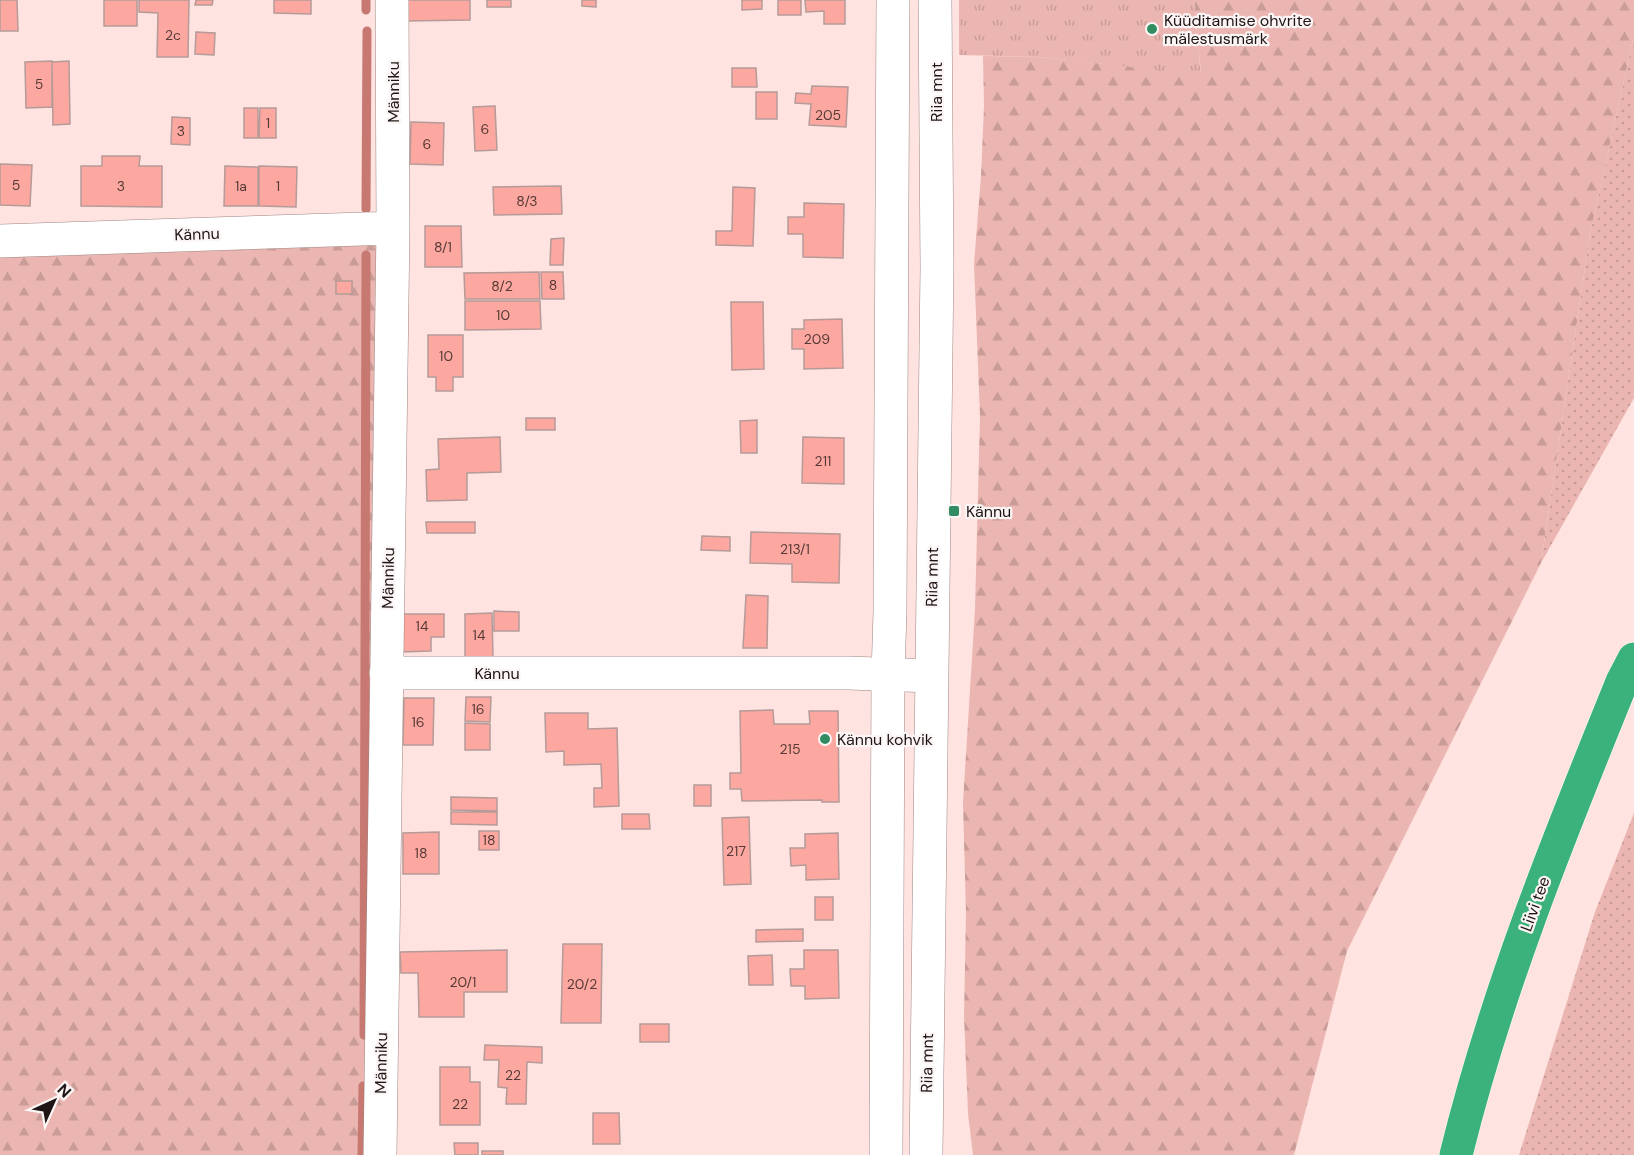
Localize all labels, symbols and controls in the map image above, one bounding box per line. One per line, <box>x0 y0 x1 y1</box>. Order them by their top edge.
place label: Küüditamise ohvrite mälestusmärk <box>1164 10 1312 49</box>
marker: Küüditamise ohvrite mälestusmärk <box>1145 22 1159 36</box>
house number: 2c <box>165 26 181 44</box>
street label: Männiku <box>383 61 404 123</box>
street label: Riia mnt <box>926 62 947 122</box>
house number: 5 <box>35 75 43 93</box>
house number: 205 <box>815 106 841 124</box>
house number: 1 <box>266 114 270 132</box>
house number: 6 <box>481 120 489 138</box>
house number: 3 <box>177 122 185 140</box>
house number: 6 <box>423 135 431 153</box>
house number: 5 <box>12 176 20 194</box>
house number: 3 <box>117 177 125 195</box>
house number: 1a <box>235 177 247 195</box>
house number: 1 <box>276 177 280 195</box>
house number: 8/3 <box>516 192 538 210</box>
street label: Kännu <box>174 223 220 245</box>
house number: 8/1 <box>434 238 452 256</box>
house number: 8 <box>549 276 557 294</box>
house number: 8/2 <box>491 277 513 295</box>
house number: 10 <box>496 306 510 324</box>
house number: 209 <box>804 330 830 348</box>
house number: 10 <box>439 347 453 365</box>
house number: 211 <box>815 452 831 470</box>
place label: Kännu <box>966 501 1011 522</box>
marker: Kännu <box>947 504 961 518</box>
house number: 213/1 <box>780 540 810 558</box>
street label: Männiku <box>377 547 399 609</box>
street label: Riia mnt <box>921 547 943 607</box>
house number: 14 <box>416 617 429 635</box>
house number: 14 <box>473 626 486 644</box>
street label: Kännu <box>474 663 520 684</box>
house number: 16 <box>471 700 485 718</box>
house number: 16 <box>411 713 425 731</box>
place label: Kännu kohvik <box>837 729 933 750</box>
marker: Kännu kohvik <box>818 732 832 746</box>
house number: 215 <box>780 740 800 758</box>
house number: 18 <box>483 831 495 849</box>
house number: 217 <box>726 842 746 860</box>
house number: 18 <box>415 844 427 862</box>
street label: Liivi tee <box>1515 874 1555 934</box>
house number: 20/1 <box>450 973 476 991</box>
house number: 20/2 <box>567 975 597 993</box>
street label: Männiku <box>370 1032 392 1094</box>
street label: Riia mnt <box>916 1033 938 1093</box>
house number: 22 <box>505 1066 521 1084</box>
north arrow <box>24 1071 84 1131</box>
text: N <box>53 1079 76 1102</box>
house number: 22 <box>452 1095 468 1113</box>

